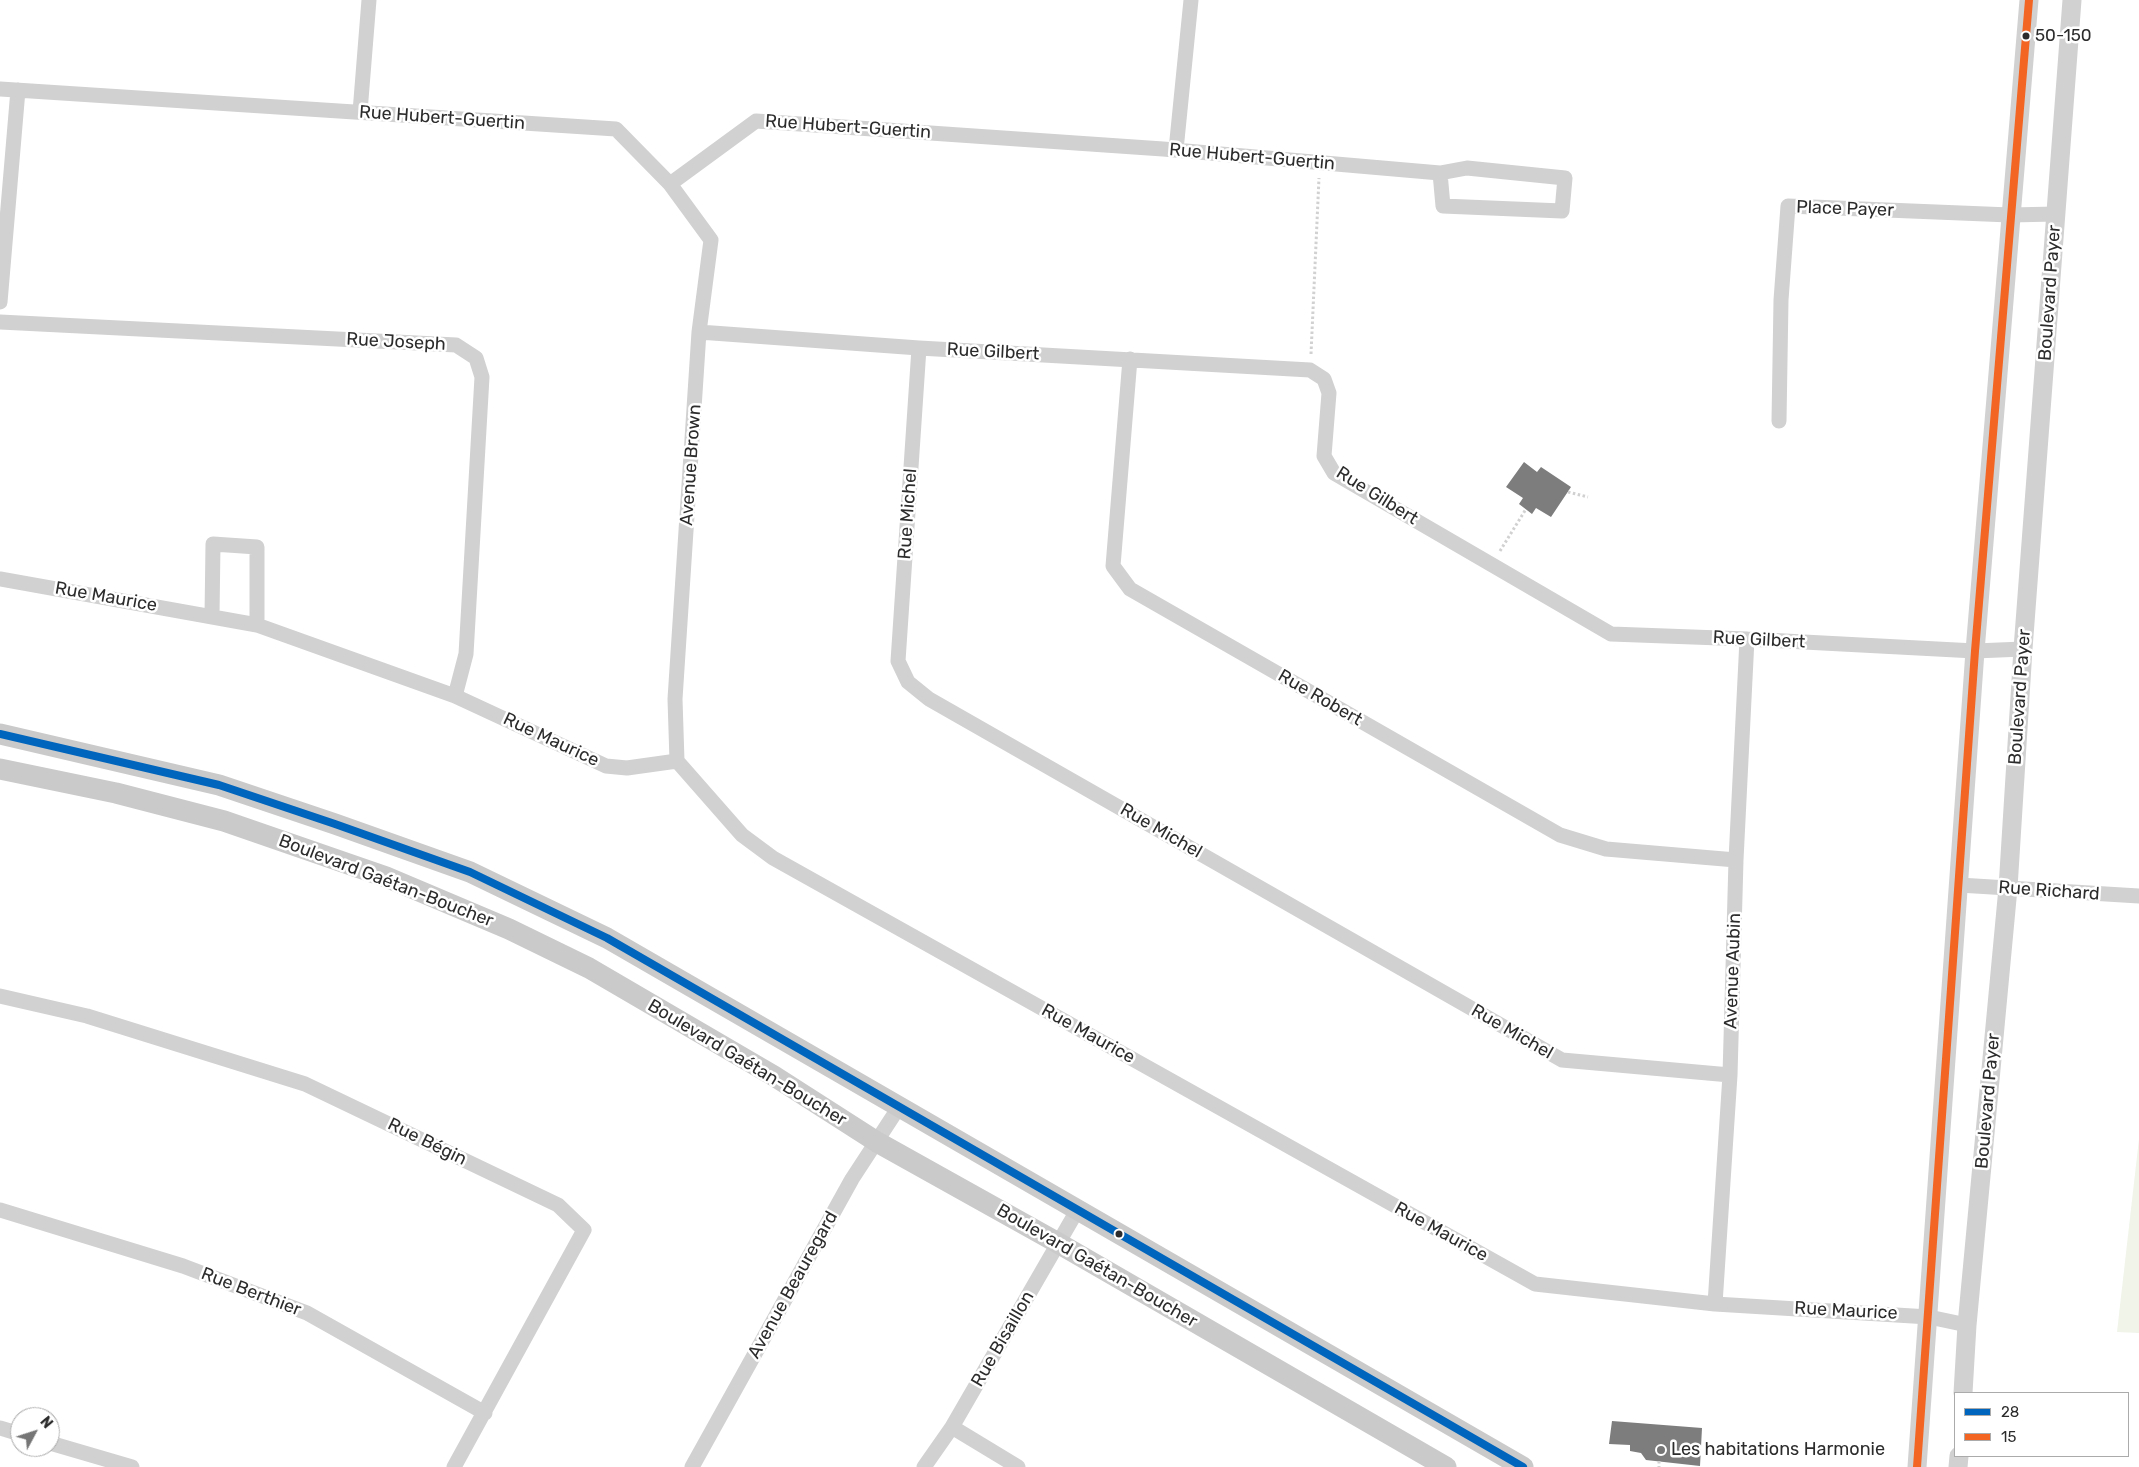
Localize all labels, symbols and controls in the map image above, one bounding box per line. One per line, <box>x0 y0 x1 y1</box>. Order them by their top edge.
place label: 50-150 <box>2035 26 2092 46</box>
marker: 50-150 <box>2021 31 2031 41</box>
street label: Rue Hubert-Guertin <box>358 101 526 135</box>
street label: Rue Hubert-Guertin <box>764 110 932 144</box>
street label: Rue Hubert-Guertin <box>1168 139 1336 175</box>
street label: Place Payer <box>1796 196 1894 222</box>
street label: Boulevard Payer <box>2034 224 2066 362</box>
street label: Rue Joseph <box>346 329 446 355</box>
street label: Rue Gilbert <box>946 339 1040 365</box>
street label: Avenue Brown <box>676 404 706 526</box>
street label: Rue Gilbert <box>1332 462 1422 530</box>
street label: Rue Michel <box>894 468 922 560</box>
street label: Rue Maurice <box>53 577 159 617</box>
street label: Rue Gilbert <box>1712 627 1806 653</box>
street label: Boulevard Payer <box>2004 628 2036 766</box>
street label: Rue Robert <box>1274 665 1366 731</box>
street label: Rue Maurice <box>500 708 602 772</box>
street label: Rue Michel <box>1116 799 1206 863</box>
street label: Boulevard Gaétan-Boucher <box>276 830 496 932</box>
street label: Rue Richard <box>1998 877 2100 905</box>
street label: Avenue Aubin <box>1720 913 1746 1029</box>
street label: Boulevard Gaétan-Boucher <box>644 995 850 1131</box>
street label: Rue Maurice <box>1038 999 1138 1069</box>
street label: Rue Michel <box>1467 1000 1557 1064</box>
street label: Boulevard Payer <box>1971 1032 2005 1170</box>
street label: Rue Bégin <box>384 1114 470 1170</box>
street label: Rue Maurice <box>1391 1197 1491 1267</box>
street label: Boulevard Gaétan-Boucher <box>993 1200 1201 1332</box>
street label: Avenue Beauregard <box>744 1208 842 1362</box>
unlabelled marker <box>1114 1229 1124 1239</box>
street label: Rue Berthier <box>198 1263 304 1321</box>
street label: Rue Bisaillon <box>967 1287 1039 1391</box>
street label: Rue Maurice <box>1794 1298 1898 1324</box>
legend <box>1954 1392 2129 1457</box>
text: 28 <box>2001 1403 2019 1421</box>
north arrow <box>10 1407 60 1457</box>
text: N <box>36 1413 56 1432</box>
text: 15 <box>2001 1428 2016 1446</box>
place label: Les habitations Harmonie <box>1671 1439 1885 1461</box>
marker: Les habitations Harmonie <box>1655 1444 1667 1456</box>

